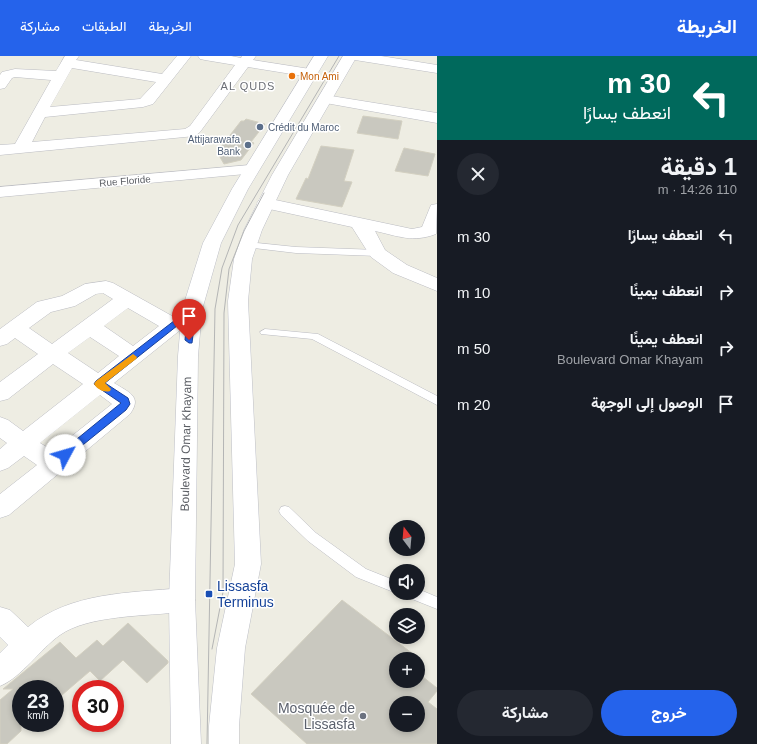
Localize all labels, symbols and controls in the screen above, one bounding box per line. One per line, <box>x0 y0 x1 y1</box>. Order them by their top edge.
text: الخريطة <box>677 16 737 37</box>
text: مشاركة <box>20 18 60 34</box>
text: الطبقات <box>82 18 126 34</box>
text: الخريطة <box>148 18 192 34</box>
text: 30 m <box>607 68 671 99</box>
marker: Mon Ami <box>287 71 297 81</box>
place label: Mon Ami <box>300 71 339 82</box>
icon: left <box>685 72 737 124</box>
district label: AL QUDS <box>221 80 275 92</box>
text: انعطف يسارًا <box>583 103 671 123</box>
marker: Crédit du Maroc <box>255 122 265 132</box>
place label: Crédit du Maroc <box>268 122 339 133</box>
place label: Attijarawafa Bank <box>188 134 241 157</box>
marker: Attijarawafa Bank <box>243 140 253 150</box>
button: close <box>457 153 499 195</box>
text: 1 دقيقة <box>660 153 737 180</box>
street label: Rue Floride <box>99 173 152 189</box>
text: 110 m · 14:26 <box>658 182 737 197</box>
icon: left <box>715 225 737 247</box>
text: انعطف يسارًا <box>628 226 703 243</box>
text: 30 m <box>457 228 490 245</box>
icon: right <box>715 281 737 303</box>
text: انعطف يمينًا <box>630 282 703 299</box>
text: 10 m <box>457 284 490 301</box>
pin <box>172 299 206 340</box>
icon: arrive <box>178 305 200 327</box>
text: انعطف يمينًا <box>630 330 703 347</box>
icon: right <box>715 337 737 359</box>
text: 50 m <box>457 340 490 357</box>
text: Boulevard Omar Khayam <box>557 352 703 367</box>
street label: Boulevard Omar Khayam <box>178 377 194 511</box>
icon: arrive <box>715 393 737 415</box>
text: الوصول إلى الوجهة <box>591 394 703 411</box>
text: 20 m <box>457 396 490 413</box>
position arrow <box>44 434 86 476</box>
north arrow <box>389 520 425 556</box>
map controls <box>389 520 425 732</box>
button: sound <box>389 564 425 600</box>
place label: Lissasfa Terminus <box>217 578 274 610</box>
marker: Lissasfa Terminus <box>204 589 214 599</box>
button: layers <box>389 608 425 644</box>
button: + <box>389 652 425 688</box>
speed limit sign: 30 <box>72 680 124 732</box>
text: 23 <box>27 690 49 712</box>
button: مشاركة <box>457 690 593 736</box>
button: خروج <box>601 690 737 736</box>
button: − <box>389 696 425 732</box>
place label: Mosquée de Lissasfa <box>278 700 355 732</box>
text: km/h <box>27 710 49 721</box>
marker: Mosquée de Lissasfa <box>358 711 368 721</box>

